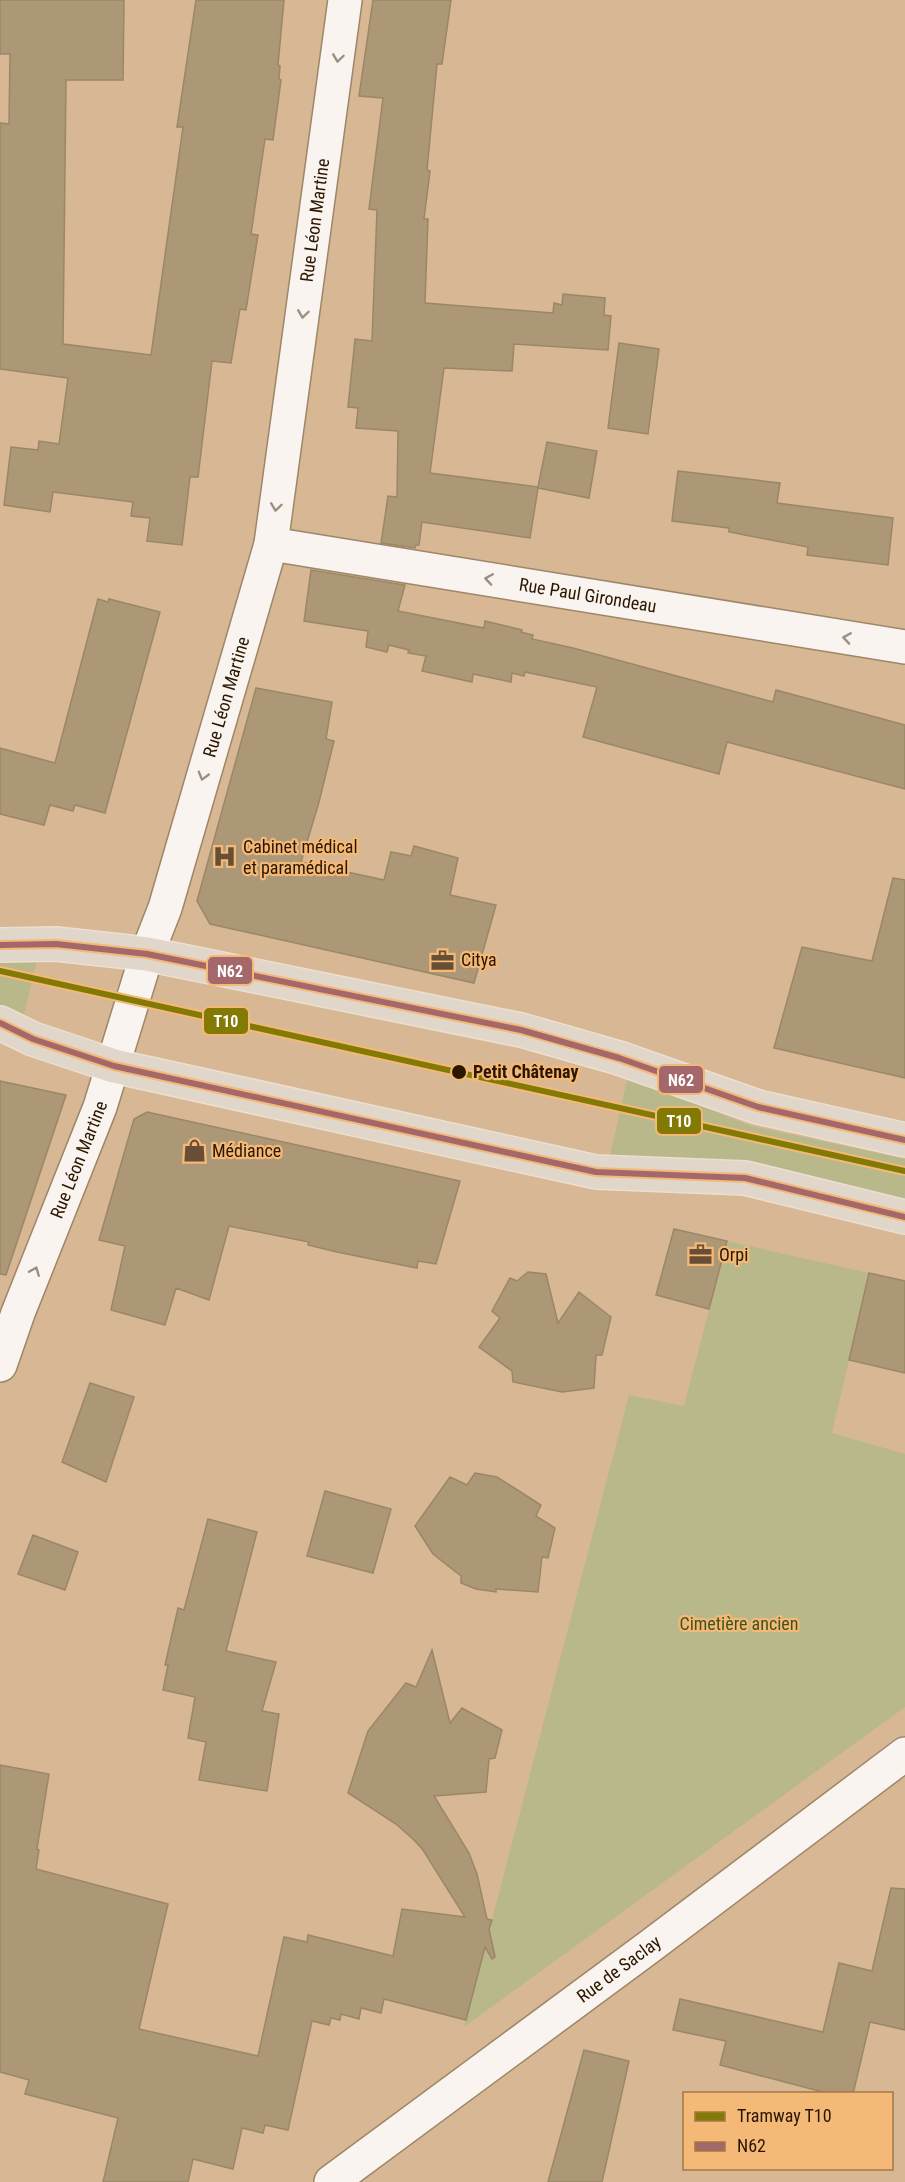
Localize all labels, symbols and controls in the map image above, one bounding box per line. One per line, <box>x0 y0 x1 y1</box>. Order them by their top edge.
one-way arrow <box>332 53 344 63</box>
street label: Rue Léon Martine <box>296 157 333 283</box>
one-way arrow <box>297 309 309 318</box>
one-way arrow <box>271 502 283 511</box>
one-way arrow <box>484 573 494 586</box>
street label: Rue Paul Girondeau <box>518 573 658 616</box>
one-way arrow <box>843 632 852 644</box>
street label: Rue Léon Martine <box>198 634 253 760</box>
one-way arrow <box>198 771 211 781</box>
place label: Cabinet médical et paramédical <box>243 836 358 878</box>
hospital icon: Cabinet médical et paramédical <box>212 844 238 870</box>
office icon: Citya <box>430 947 456 973</box>
place label: Citya <box>461 949 497 970</box>
line badge: N62 <box>207 956 253 985</box>
text: N62 <box>217 962 243 981</box>
line badge: T10 <box>203 1007 249 1035</box>
text: T10 <box>214 1012 238 1031</box>
place label: Petit Châtenay <box>473 1061 578 1082</box>
marker: Petit Châtenay <box>450 1063 468 1081</box>
line badge: N62 <box>658 1065 704 1094</box>
text: N62 <box>668 1071 694 1090</box>
street label: Rue Léon Martine <box>46 1098 111 1221</box>
line badge: T10 <box>656 1107 702 1135</box>
text: T10 <box>667 1112 691 1131</box>
shop icon: Médiance <box>181 1138 207 1164</box>
place label: Médiance <box>212 1140 281 1161</box>
office icon: Orpi <box>688 1242 714 1268</box>
place label: Orpi <box>719 1244 748 1265</box>
one-way arrow <box>28 1266 40 1277</box>
park label: Cimetière ancien <box>679 1613 799 1634</box>
street label: Rue de Saclay <box>573 1931 665 2007</box>
legend <box>683 2092 893 2170</box>
text: Tramway T10 <box>737 2105 832 2126</box>
text: N62 <box>737 2135 766 2156</box>

